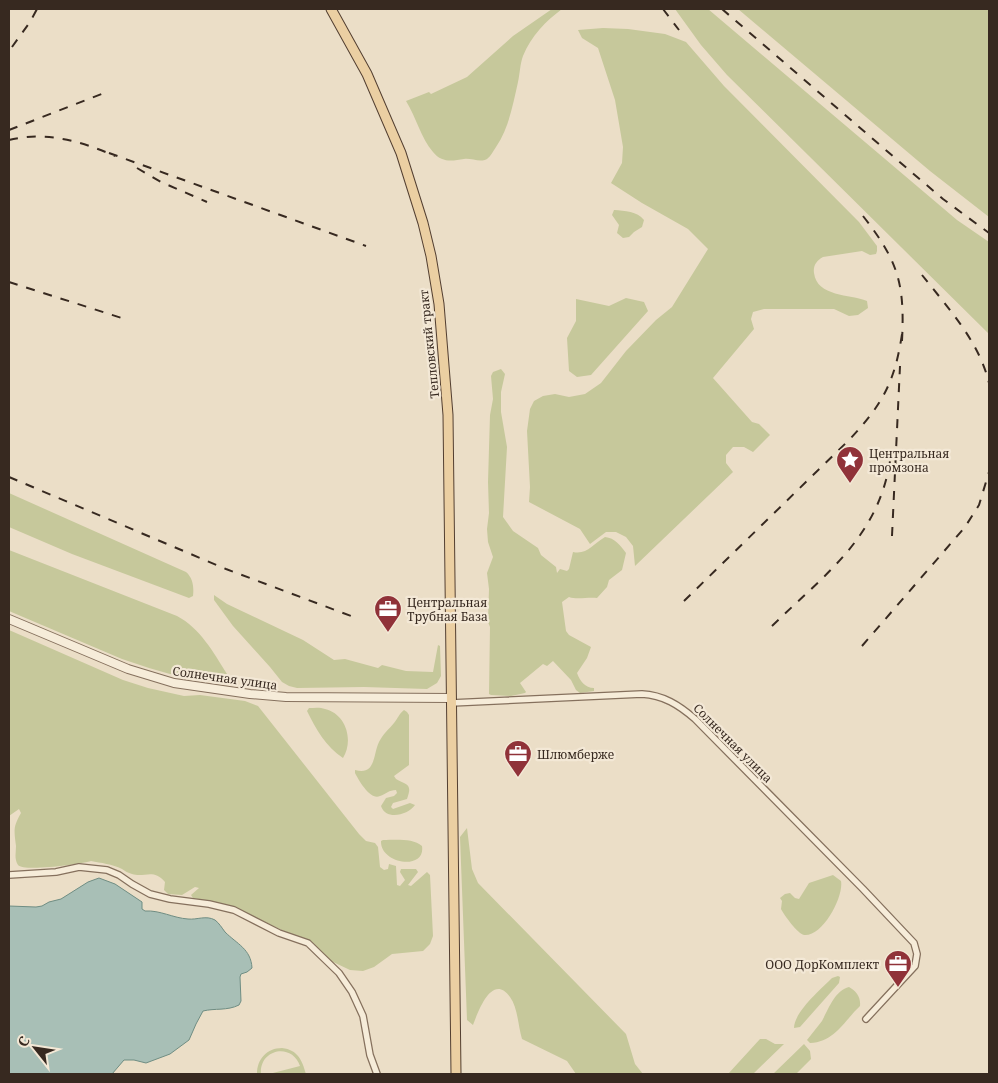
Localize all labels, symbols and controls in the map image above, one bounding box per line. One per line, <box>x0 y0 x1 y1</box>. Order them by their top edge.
street label: Тепловский тракт <box>415 288 443 399</box>
place icon: Центральная промзона <box>835 445 865 484</box>
place label: Центральная промзона <box>869 445 949 476</box>
office icon: Центральная Трубная База <box>373 594 403 633</box>
place label: Центральная Трубная База <box>407 594 488 625</box>
street label: Солнечная улица <box>172 662 279 694</box>
street label: Солнечная улица <box>690 700 776 786</box>
office icon: Шлюмберже <box>503 739 533 778</box>
place label: Шлюмберже <box>537 746 614 763</box>
office icon: ООО ДорКомплект <box>883 949 913 988</box>
place label: ООО ДорКомплект <box>765 956 880 973</box>
north arrow <box>10 1023 60 1073</box>
text: С <box>13 1033 34 1050</box>

